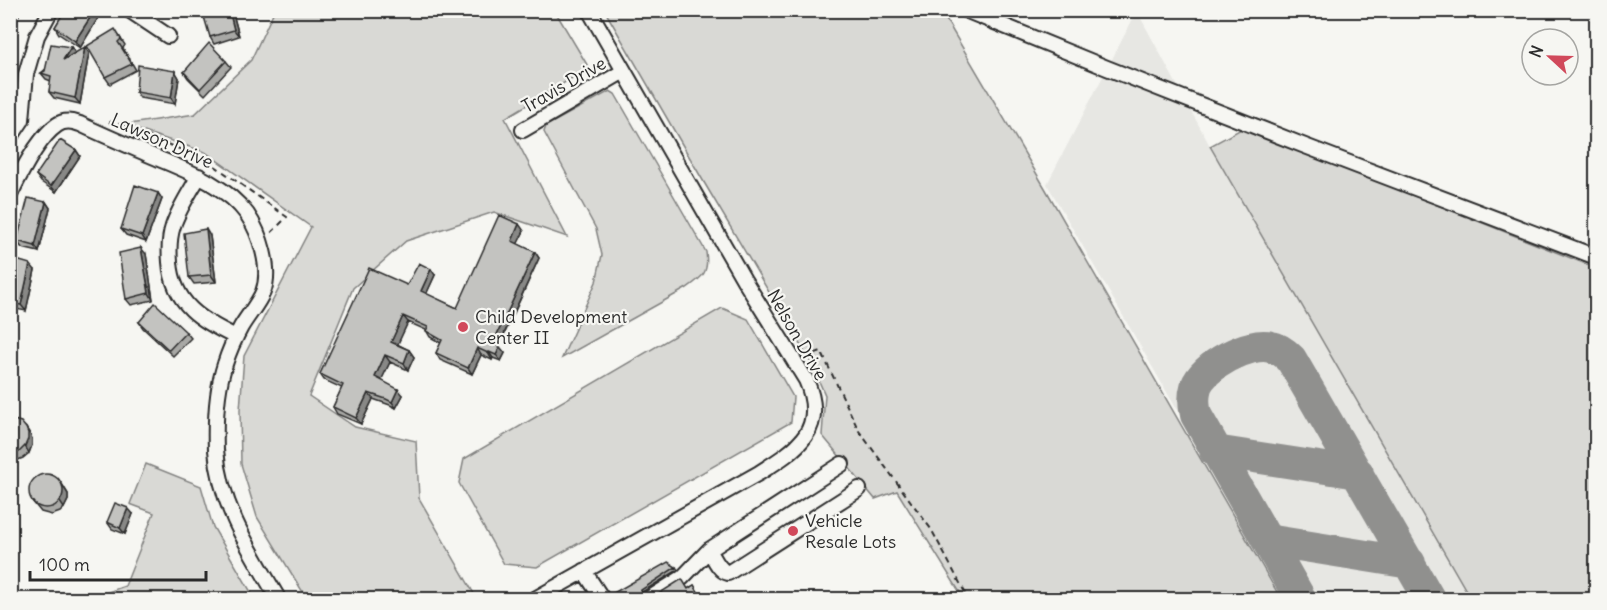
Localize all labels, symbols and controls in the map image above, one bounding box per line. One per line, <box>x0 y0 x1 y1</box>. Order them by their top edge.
north arrow <box>1520 27 1580 87</box>
text: N <box>1525 43 1547 60</box>
street label: Travis Drive <box>518 51 610 118</box>
street label: Lawson Drive <box>107 108 217 173</box>
street label: Nelson Drive <box>762 285 833 384</box>
place label: Child Development Center II <box>475 305 627 349</box>
marker: Child Development Center II <box>456 320 470 334</box>
place label: Vehicle Resale Lots <box>805 509 896 553</box>
marker: Vehicle Resale Lots <box>786 524 800 538</box>
scale bar <box>30 544 206 582</box>
text: 100 m <box>39 553 90 576</box>

